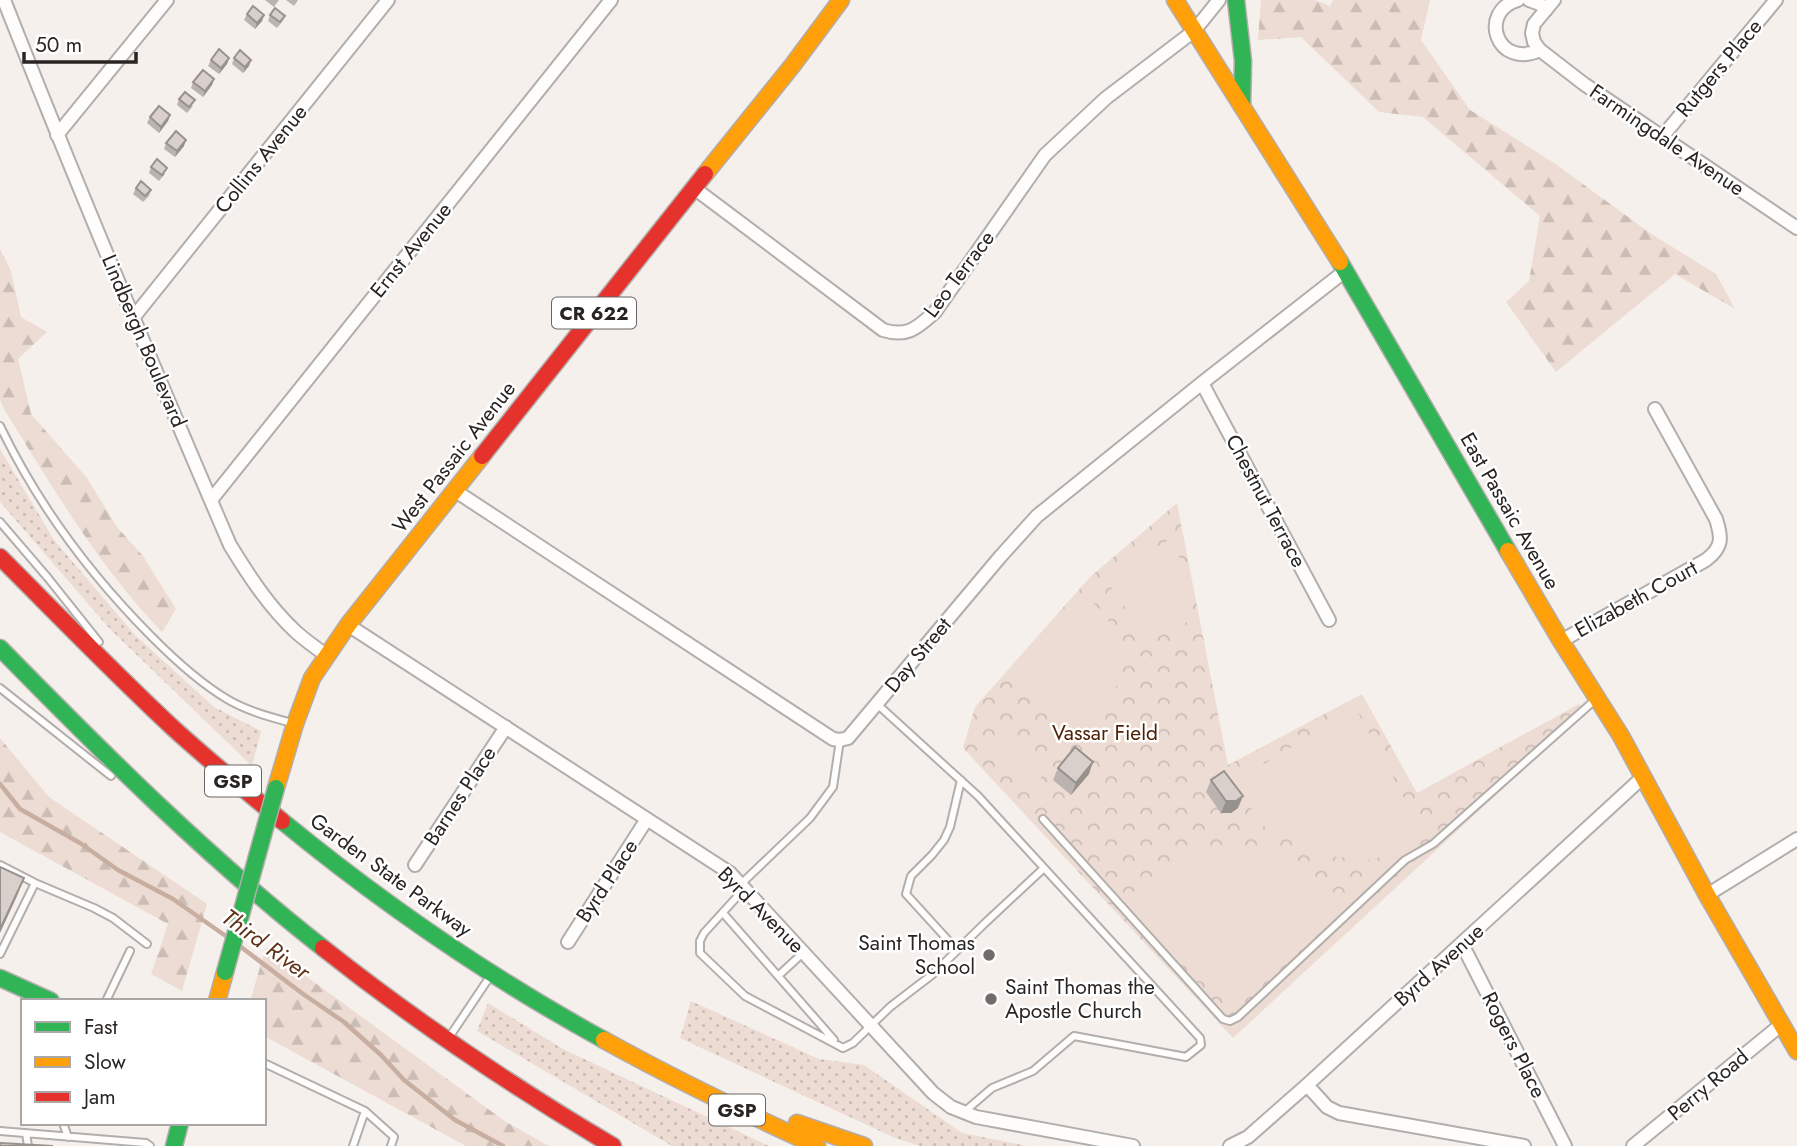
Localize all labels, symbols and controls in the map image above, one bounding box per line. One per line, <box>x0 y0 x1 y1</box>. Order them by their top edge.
street label: Rutgers Place <box>1669 12 1769 124</box>
scale bar <box>24 21 136 65</box>
text: 50 m <box>35 30 82 60</box>
street label: Farmingdale Avenue <box>1583 77 1751 203</box>
street label: Collins Avenue <box>208 98 314 220</box>
street label: Ernst Avenue <box>363 196 459 304</box>
street label: Leo Terrace <box>916 224 1002 324</box>
street label: Lindbergh Boulevard <box>94 250 194 432</box>
road number: CR 622 <box>552 298 636 328</box>
street label: West Passaic Avenue <box>385 375 523 539</box>
street label: East Passaic Avenue <box>1453 427 1567 595</box>
street label: Chestnut Terrace <box>1218 429 1314 573</box>
street label: Elizabeth Court <box>1569 553 1703 645</box>
street label: Day Street <box>878 611 958 699</box>
park label: Vassar Field <box>1052 718 1158 748</box>
street label: Barnes Place <box>417 740 503 852</box>
road number: GSP <box>205 766 261 796</box>
street label: Garden State Parkway <box>304 806 479 945</box>
street label: Byrd Place <box>569 833 645 928</box>
street label: Byrd Avenue <box>711 860 811 960</box>
water label: Third River <box>215 900 318 989</box>
street label: Byrd Avenue <box>1387 916 1491 1014</box>
place label: Saint Thomas School <box>858 928 975 982</box>
marker: Saint Thomas School <box>981 947 997 963</box>
place label: Saint Thomas the Apostle Church <box>1005 972 1155 1026</box>
street label: Rogers Place <box>1474 987 1554 1103</box>
marker: Saint Thomas the Apostle Church <box>983 991 999 1007</box>
legend <box>21 999 266 1125</box>
text: Fast <box>84 1012 117 1042</box>
street label: Perry Road <box>1661 1042 1755 1128</box>
text: Slow <box>84 1047 126 1077</box>
text: Jam <box>81 1082 116 1112</box>
road number: GSP <box>709 1094 765 1126</box>

